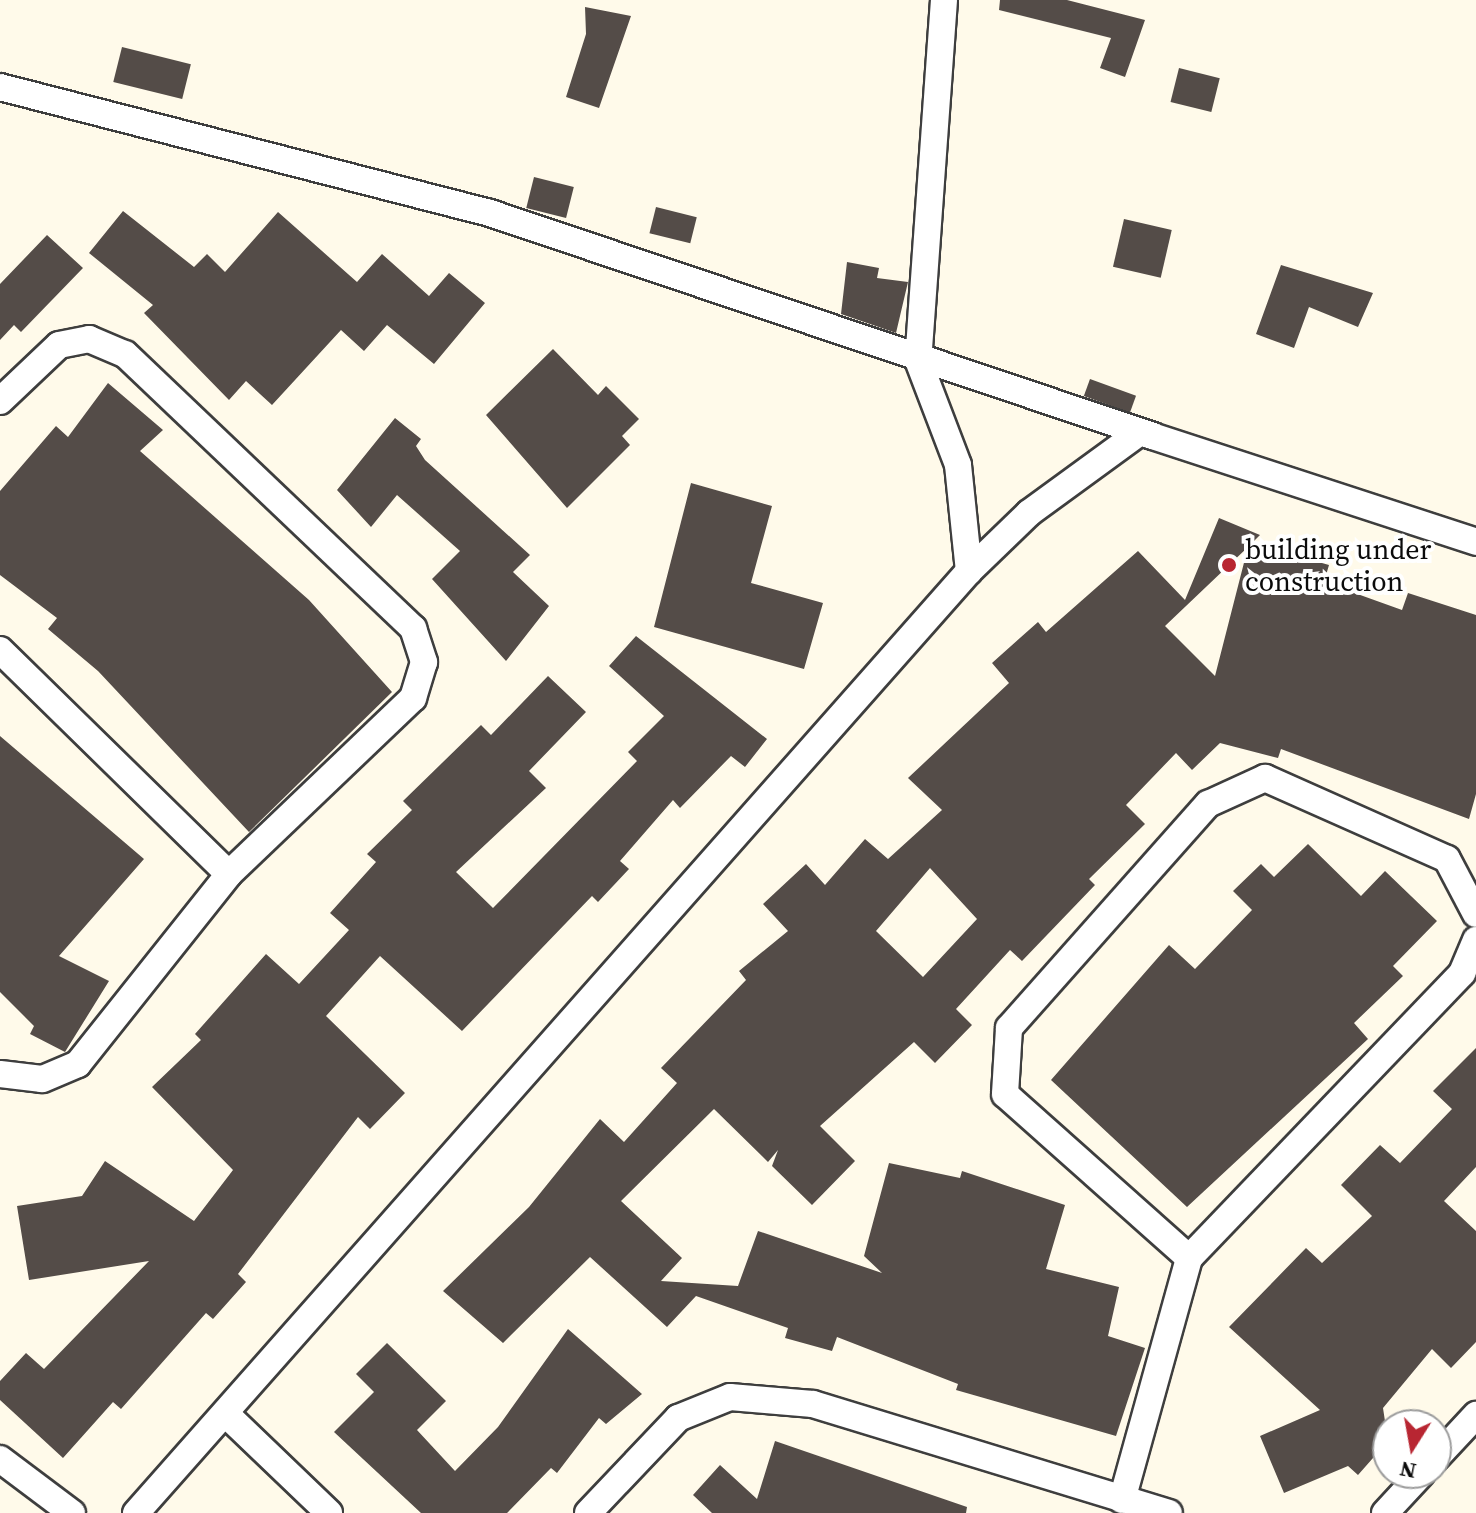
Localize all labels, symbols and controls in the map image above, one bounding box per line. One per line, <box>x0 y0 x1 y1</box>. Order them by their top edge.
place label: building under construction <box>1245 532 1431 598</box>
marker: building under construction <box>1220 556 1238 574</box>
north arrow <box>1372 1409 1452 1489</box>
text: N <box>1397 1454 1419 1487</box>

